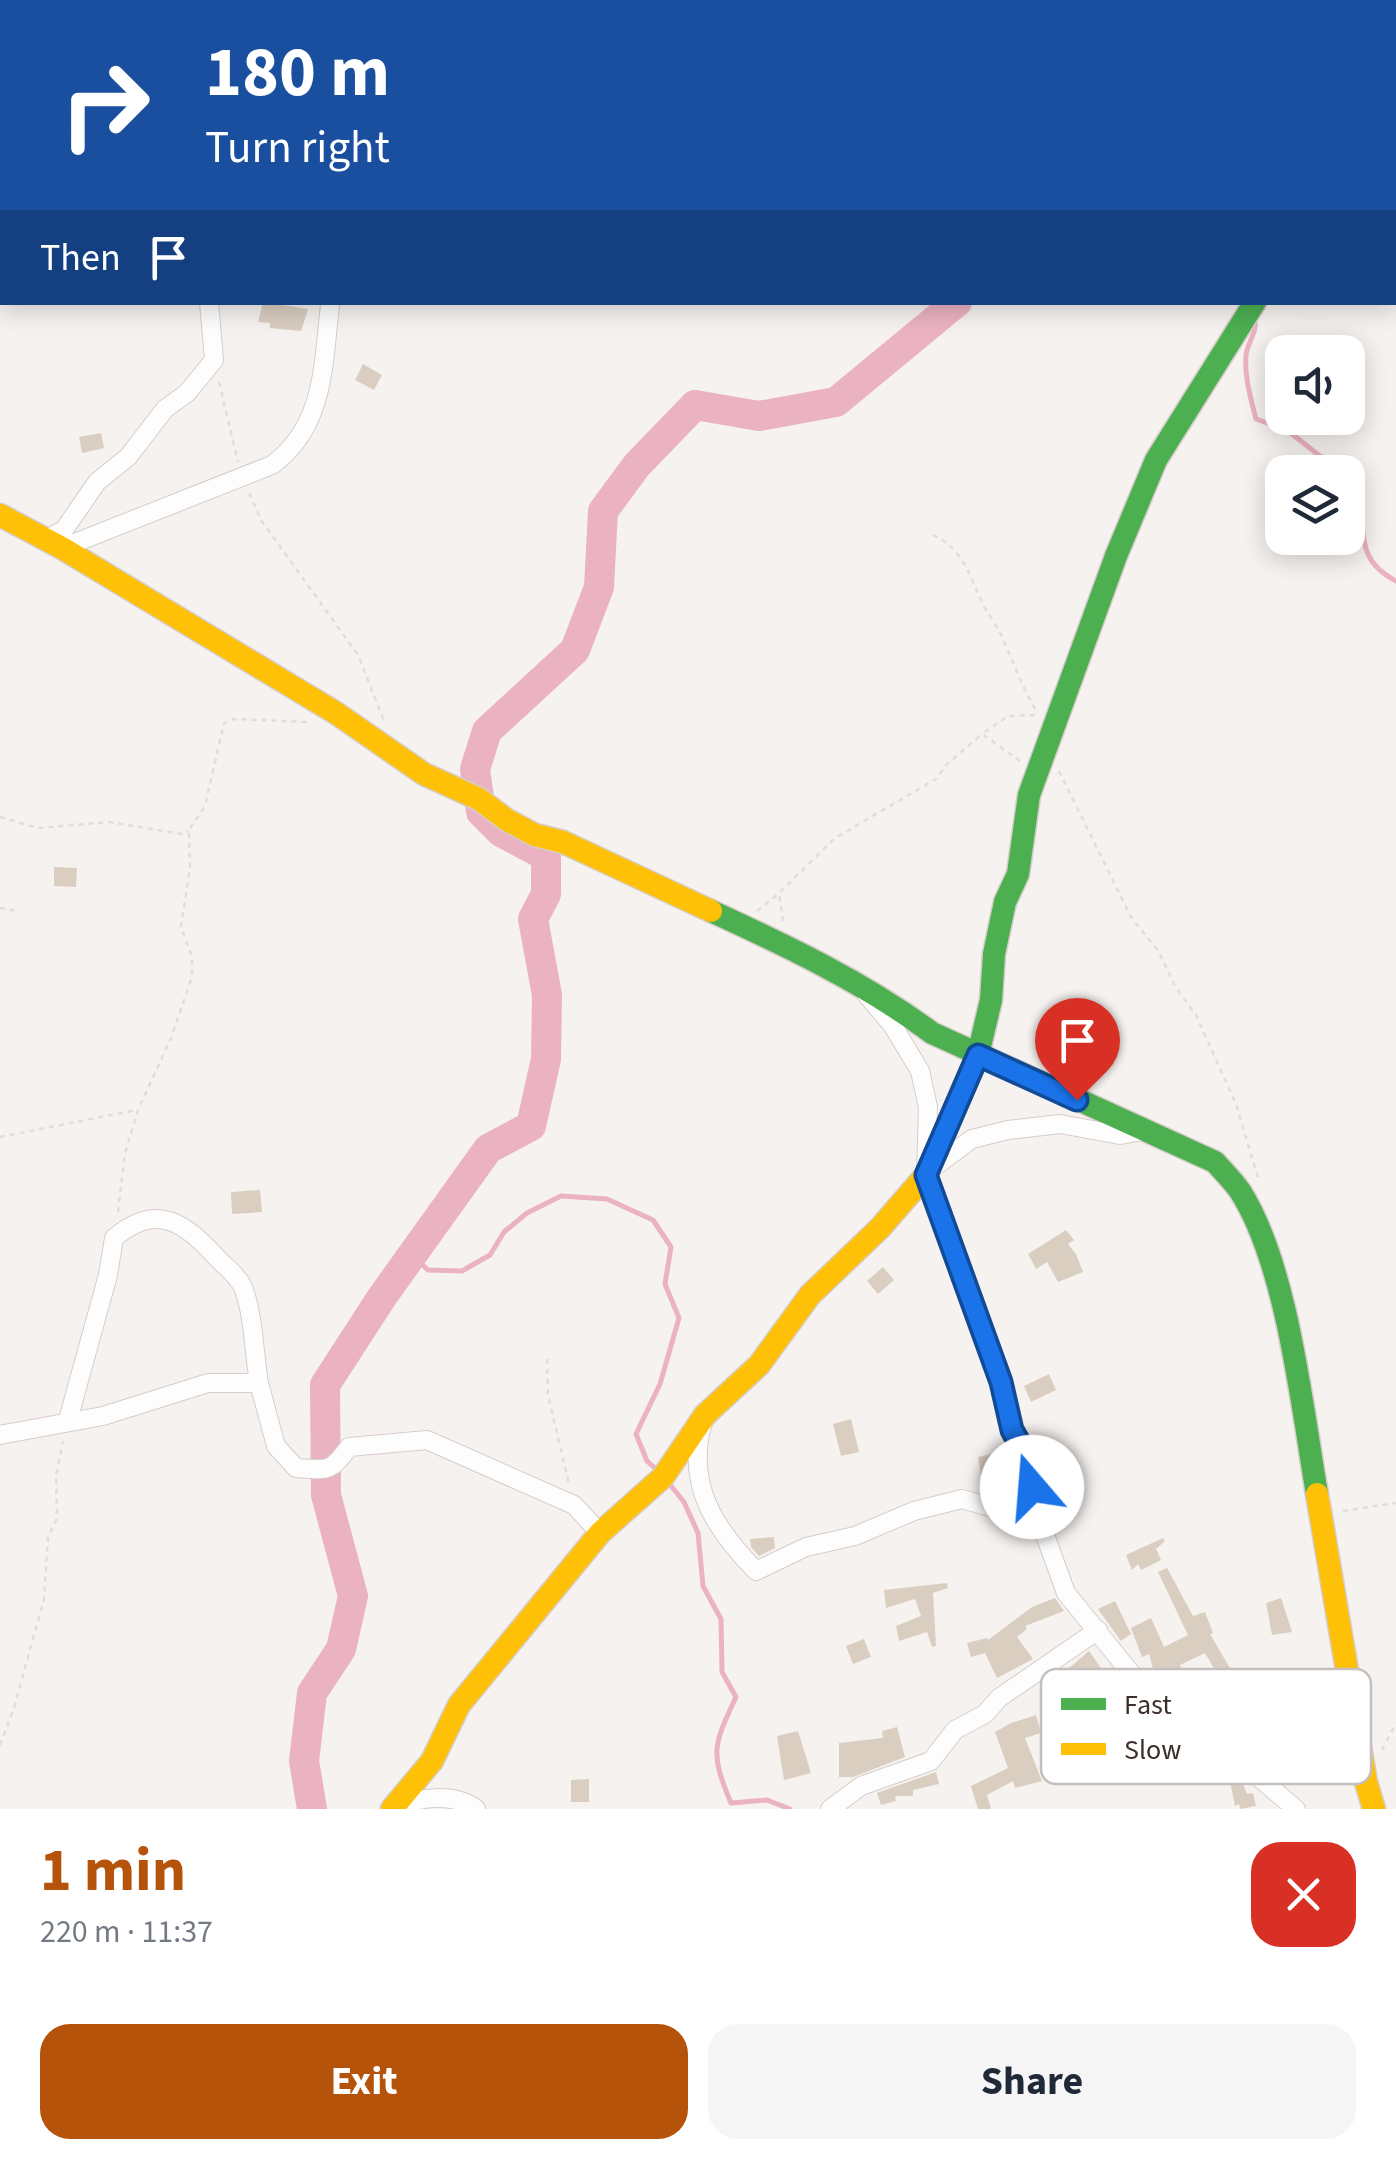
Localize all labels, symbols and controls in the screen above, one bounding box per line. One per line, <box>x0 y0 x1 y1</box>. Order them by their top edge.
text: 180 m <box>205 23 390 123</box>
icon: right <box>40 40 170 170</box>
text: Turn right <box>205 116 390 180</box>
icon: arrive <box>141 230 196 285</box>
text: Then <box>40 231 121 285</box>
map controls <box>1265 335 1365 555</box>
button: sound <box>1265 335 1365 435</box>
button: layers <box>1265 455 1365 555</box>
pin <box>1035 998 1120 1101</box>
icon: arrive <box>1050 1013 1105 1068</box>
position arrow <box>980 1435 1084 1539</box>
legend <box>1041 1669 1371 1784</box>
text: Fast <box>1124 1685 1172 1725</box>
text: Slow <box>1124 1730 1181 1770</box>
text: 1 min <box>40 1829 186 1914</box>
button: close <box>1251 1842 1356 1947</box>
text: 220 m · 11:37 <box>40 1909 213 1955</box>
button: Exit <box>40 2024 688 2139</box>
button: Share <box>708 2024 1356 2139</box>

